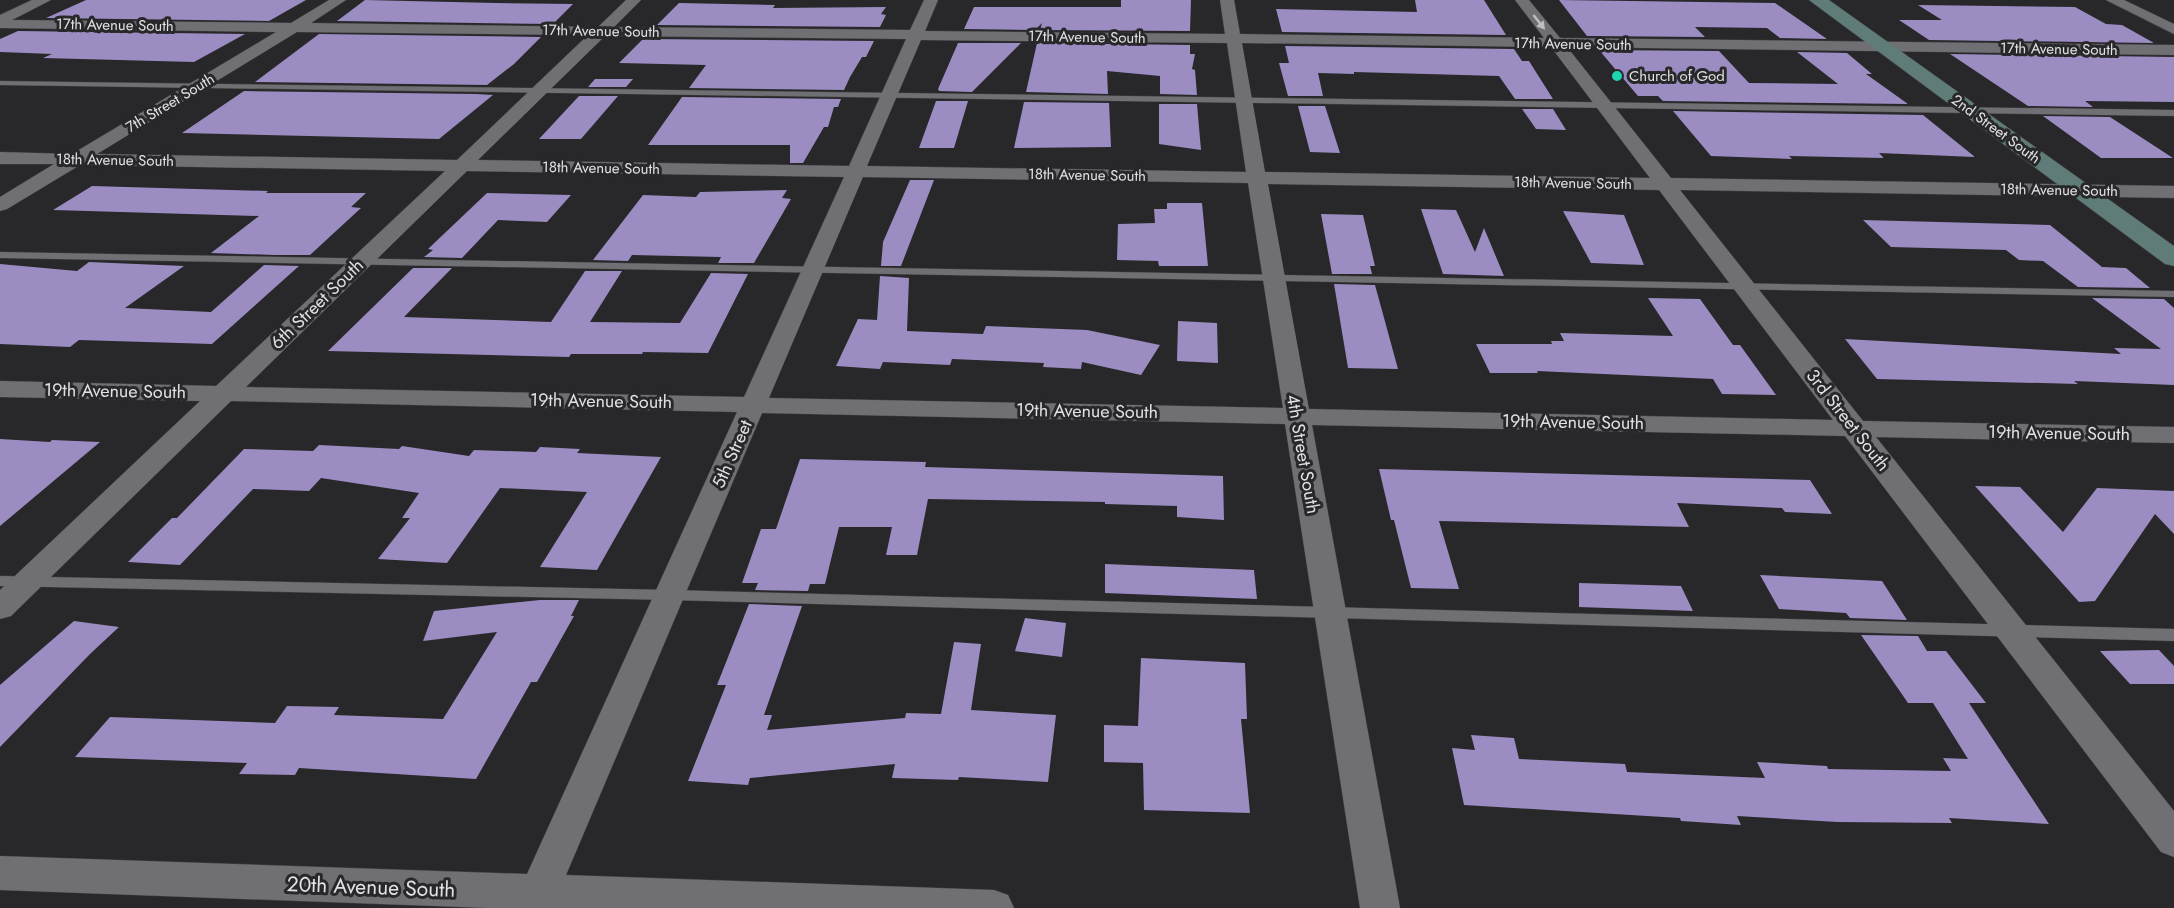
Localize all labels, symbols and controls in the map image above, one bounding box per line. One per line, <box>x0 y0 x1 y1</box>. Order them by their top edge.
street label: 17th Avenue South <box>56 13 174 37</box>
one-way arrow <box>1532 14 1544 29</box>
street label: 17th Avenue South <box>542 19 660 43</box>
street label: 17th Avenue South <box>1028 25 1146 49</box>
street label: 17th Avenue South <box>1514 32 1632 56</box>
street label: 17th Avenue South <box>2000 37 2118 61</box>
place label: Church of God <box>1629 65 1725 87</box>
street label: 7th Street South <box>122 68 218 138</box>
marker: Church of God <box>1610 69 1624 83</box>
street label: 2nd Street South <box>1947 89 2045 169</box>
street label: 18th Avenue South <box>56 148 174 172</box>
street label: 18th Avenue South <box>542 156 660 180</box>
street label: 18th Avenue South <box>1028 163 1146 187</box>
street label: 18th Avenue South <box>1514 171 1632 195</box>
street label: 18th Avenue South <box>2000 178 2118 202</box>
street label: 6th Street South <box>265 253 369 355</box>
street label: 3rd Street South <box>1800 364 1896 476</box>
street label: 19th Avenue South <box>44 377 186 405</box>
street label: 19th Avenue South <box>530 387 672 415</box>
street label: 4th Street South <box>1280 392 1326 516</box>
street label: 19th Avenue South <box>1016 397 1158 425</box>
street label: 19th Avenue South <box>1502 408 1644 436</box>
street label: 5th Street <box>705 415 759 492</box>
street label: 19th Avenue South <box>1988 419 2130 447</box>
street label: 20th Avenue South <box>286 869 456 905</box>

